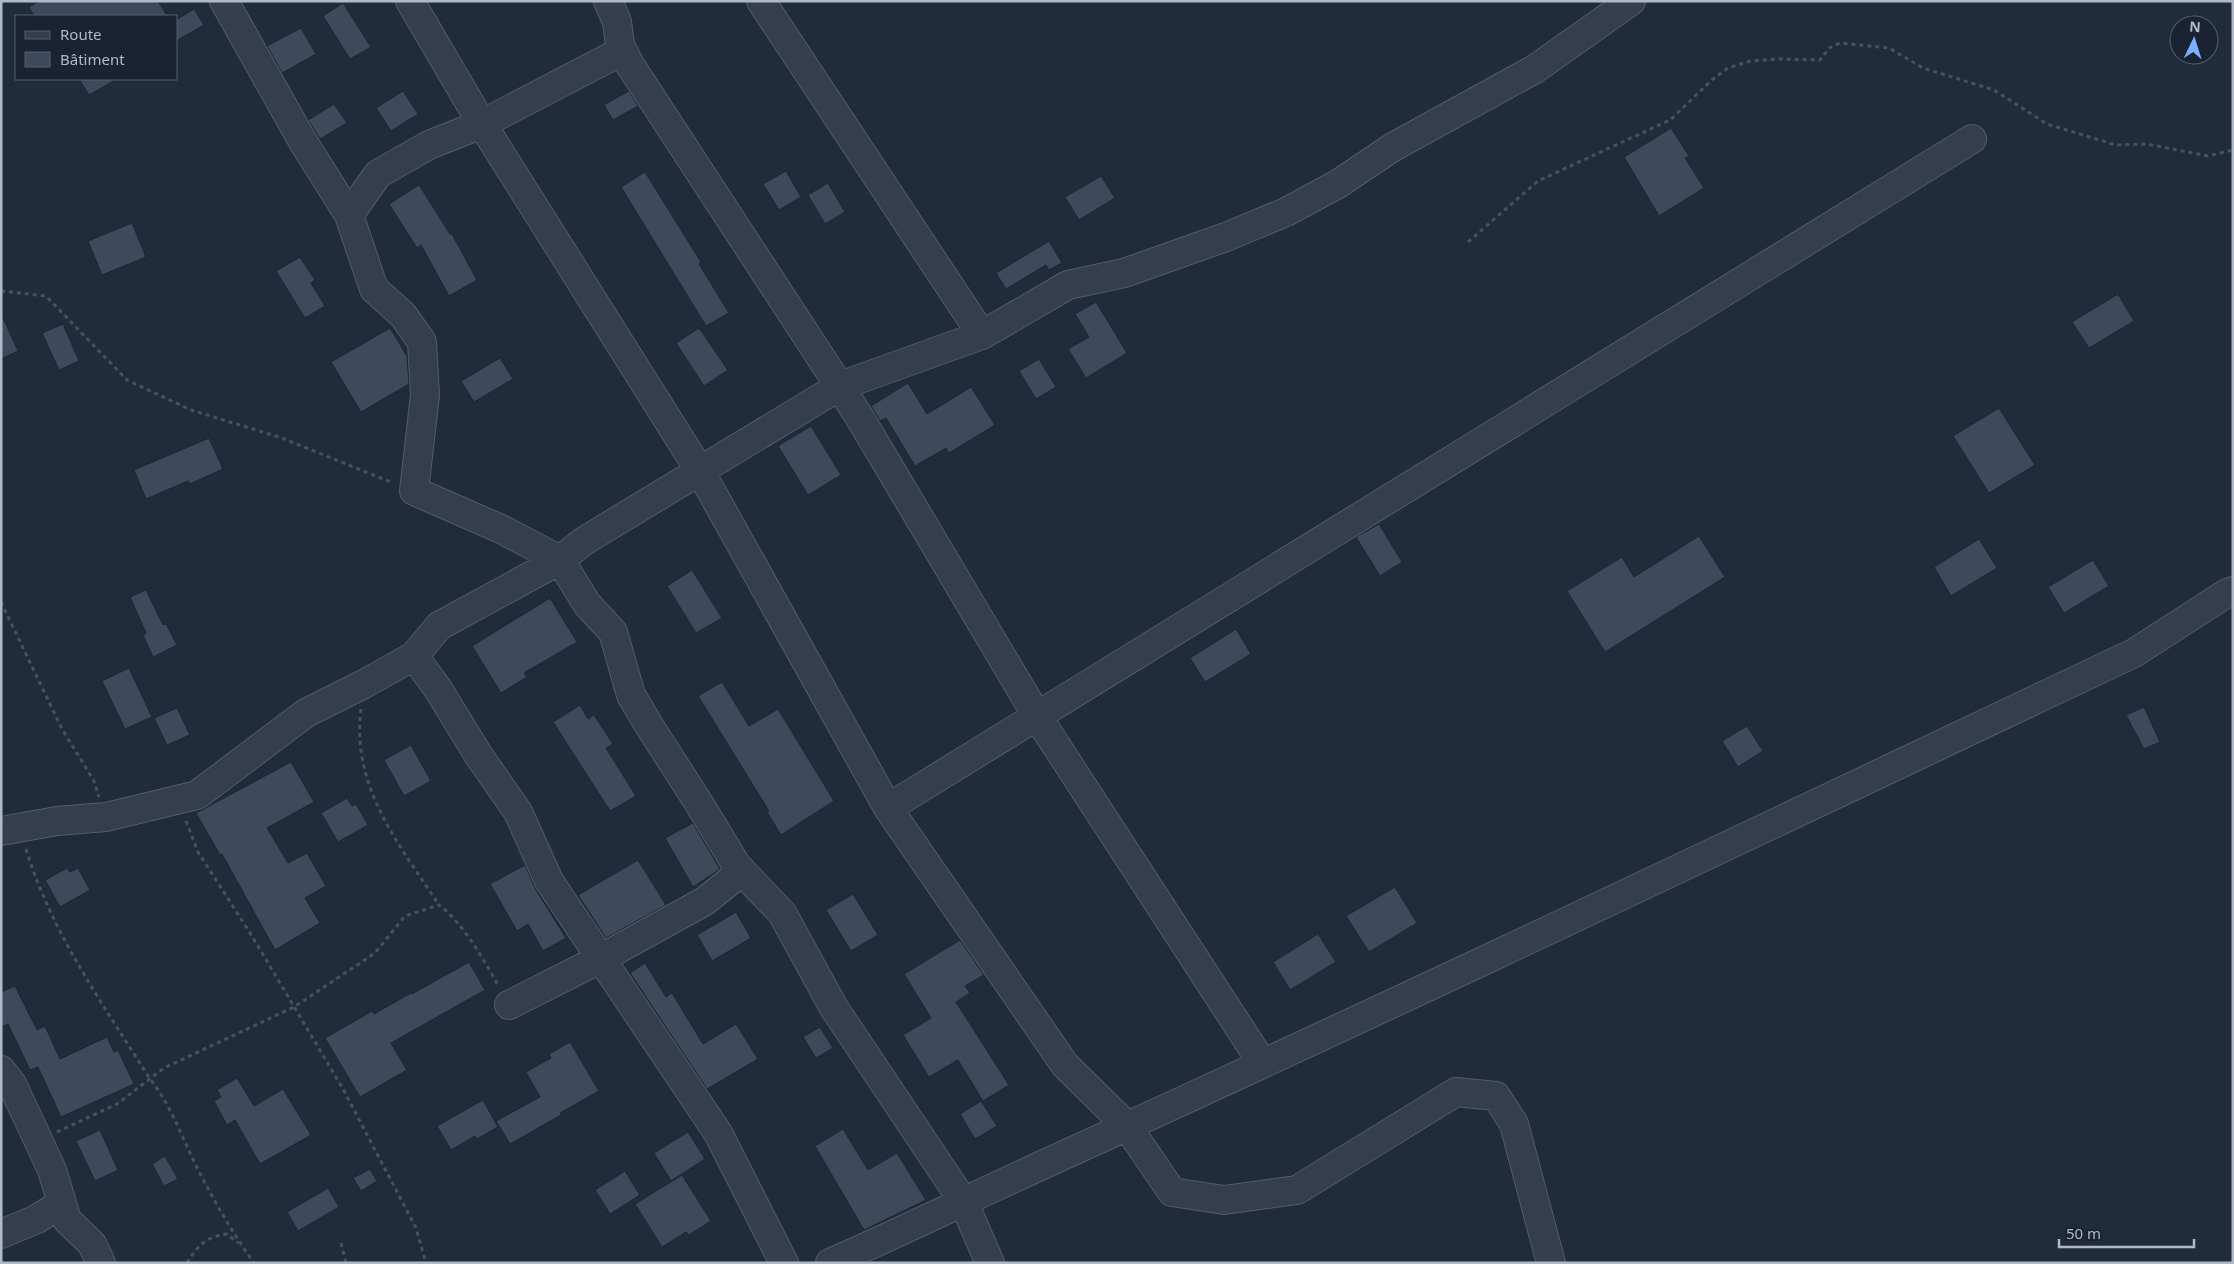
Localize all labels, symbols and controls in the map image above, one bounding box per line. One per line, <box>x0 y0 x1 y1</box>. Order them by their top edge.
legend <box>15 15 178 80</box>
north arrow <box>2169 15 2219 65</box>
text: N <box>2189 17 2201 36</box>
text: Route <box>60 24 102 44</box>
text: Bâtiment <box>60 49 125 69</box>
scale bar <box>2059 1216 2194 1248</box>
text: 50 m <box>2066 1223 2101 1243</box>

